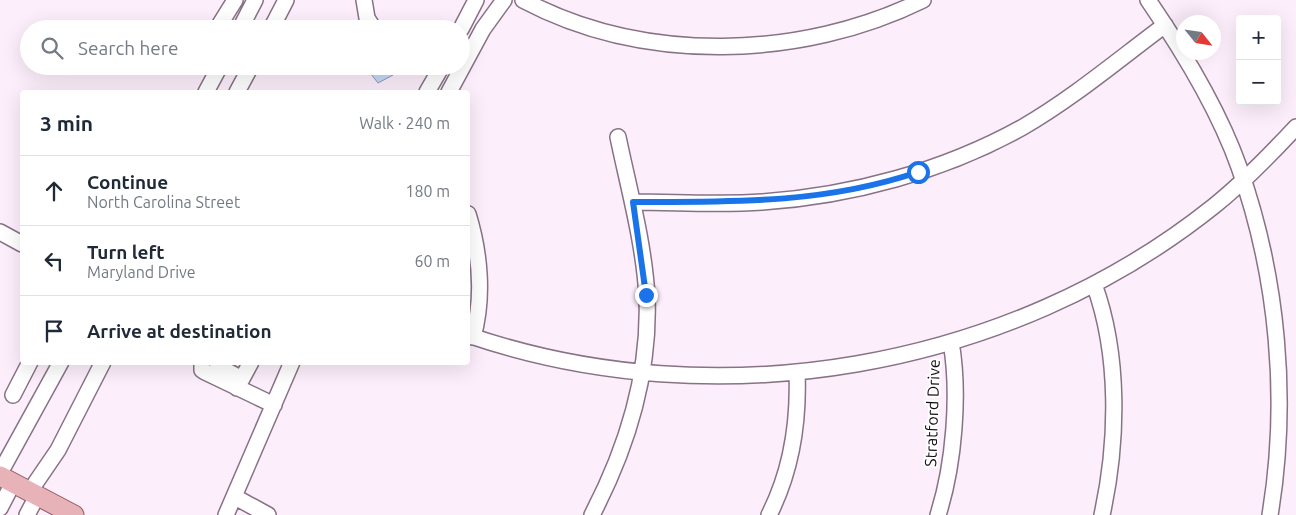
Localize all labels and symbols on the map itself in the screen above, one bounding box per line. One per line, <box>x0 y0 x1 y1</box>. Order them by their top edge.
north arrow <box>1176 15 1221 60</box>
route start <box>907 161 930 184</box>
route end <box>635 284 658 307</box>
street label: Stratford Drive <box>921 359 943 467</box>

